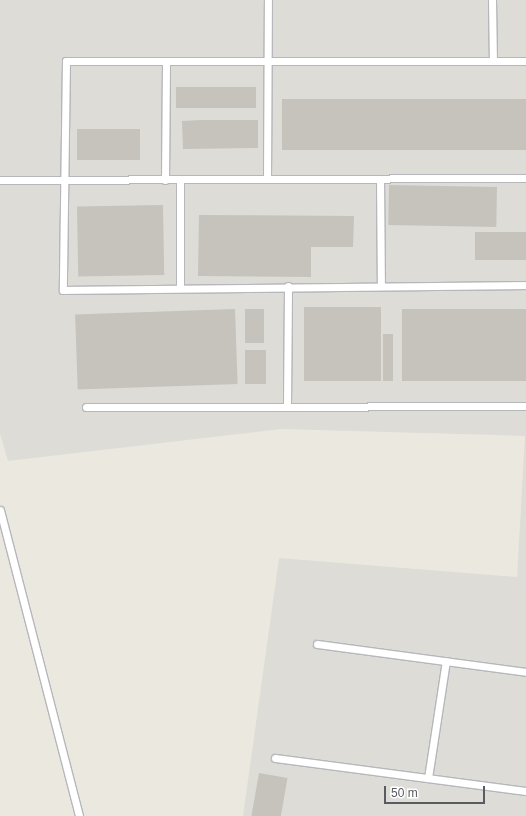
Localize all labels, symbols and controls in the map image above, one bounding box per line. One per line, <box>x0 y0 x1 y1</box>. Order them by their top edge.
scale bar <box>386 778 487 804</box>
text: 50 m <box>391 786 418 800</box>

